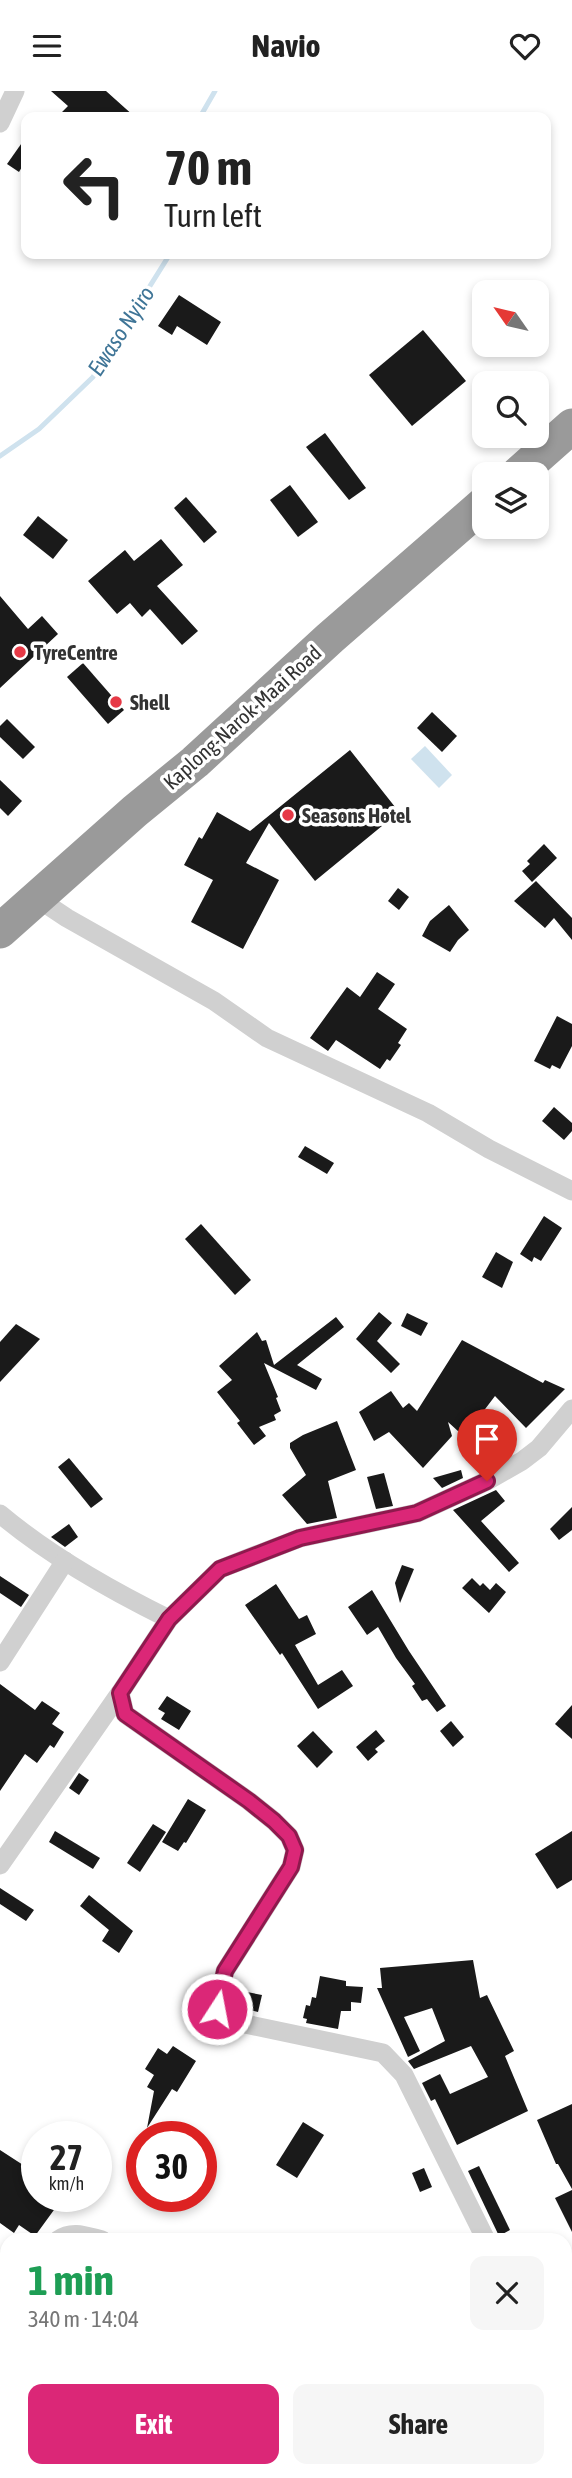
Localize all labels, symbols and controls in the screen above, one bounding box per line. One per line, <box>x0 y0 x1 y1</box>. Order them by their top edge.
icon: menu <box>28 27 66 65</box>
text: Navio <box>251 27 321 64</box>
icon: heart <box>506 27 544 65</box>
text: 70 m <box>164 139 252 195</box>
icon: left <box>49 140 140 231</box>
text: Turn left <box>164 197 262 234</box>
north arrow <box>472 280 550 357</box>
map controls <box>472 280 549 539</box>
water label: Ewaso Nyiro <box>83 281 159 381</box>
button: search <box>472 371 549 448</box>
button: layers <box>472 462 549 539</box>
place label: TyreCentre <box>34 640 118 664</box>
street label: Kaplong-Narok-Maai Road <box>158 640 326 794</box>
marker: TyreCentre <box>12 644 28 660</box>
place label: Shell <box>130 690 170 714</box>
marker: Shell <box>108 694 124 710</box>
place label: Seasons Hotel <box>302 803 411 827</box>
marker: Seasons Hotel <box>280 807 296 823</box>
pin <box>457 1409 517 1481</box>
icon: arrive <box>468 1420 506 1458</box>
position arrow <box>180 1972 254 2046</box>
speed limit sign: 30 <box>126 2121 217 2212</box>
text: 27 <box>50 2137 83 2177</box>
text: km/h <box>49 2173 84 2194</box>
text: 1 min <box>28 2256 114 2304</box>
button: close <box>470 2256 544 2330</box>
text: 340 m · 14:04 <box>28 2306 139 2332</box>
button: Exit <box>28 2384 279 2464</box>
button: Share <box>293 2384 544 2464</box>

